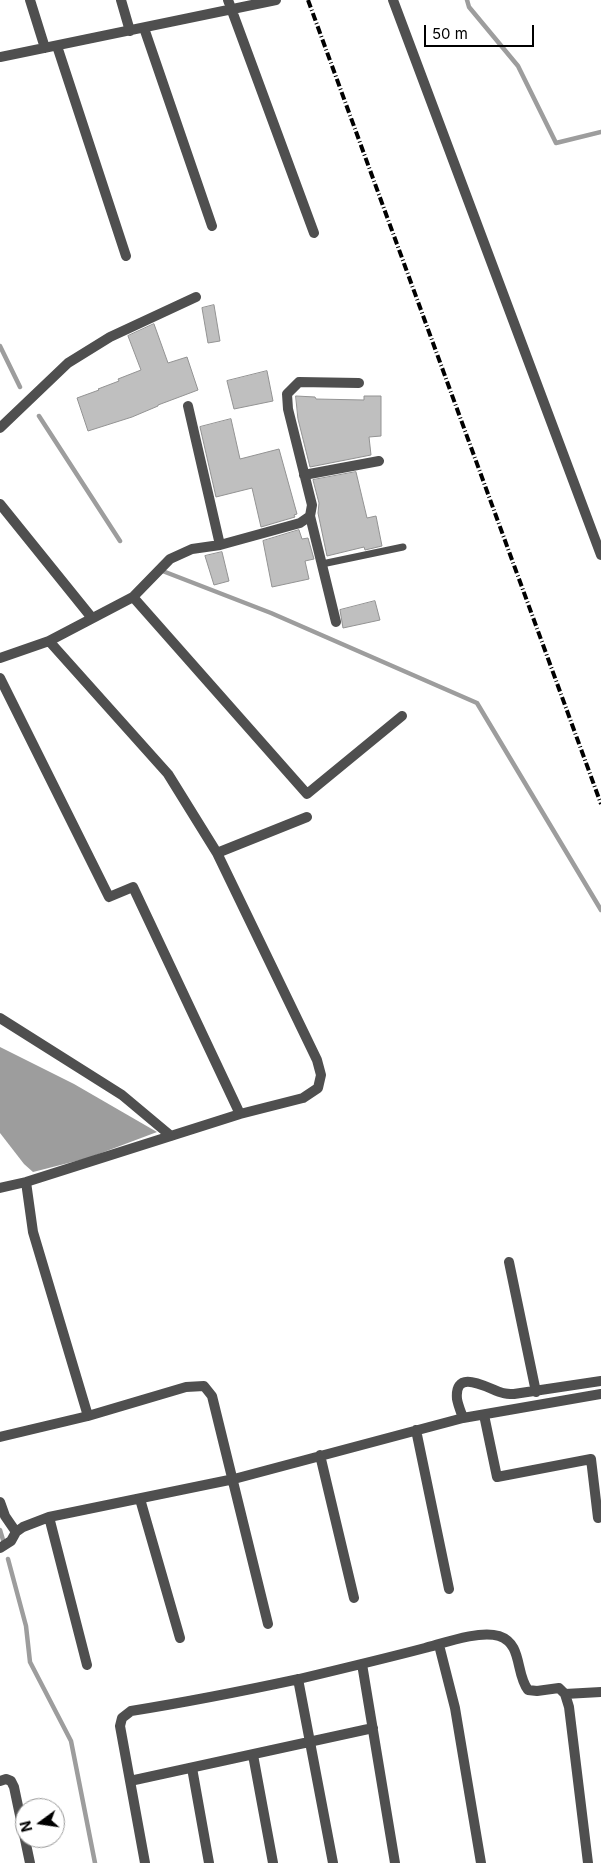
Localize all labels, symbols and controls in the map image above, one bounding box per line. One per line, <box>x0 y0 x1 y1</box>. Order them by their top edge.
scale bar <box>426 15 536 47</box>
text: 50 m <box>432 24 468 43</box>
north arrow <box>15 1798 65 1848</box>
text: N <box>16 1819 35 1834</box>

